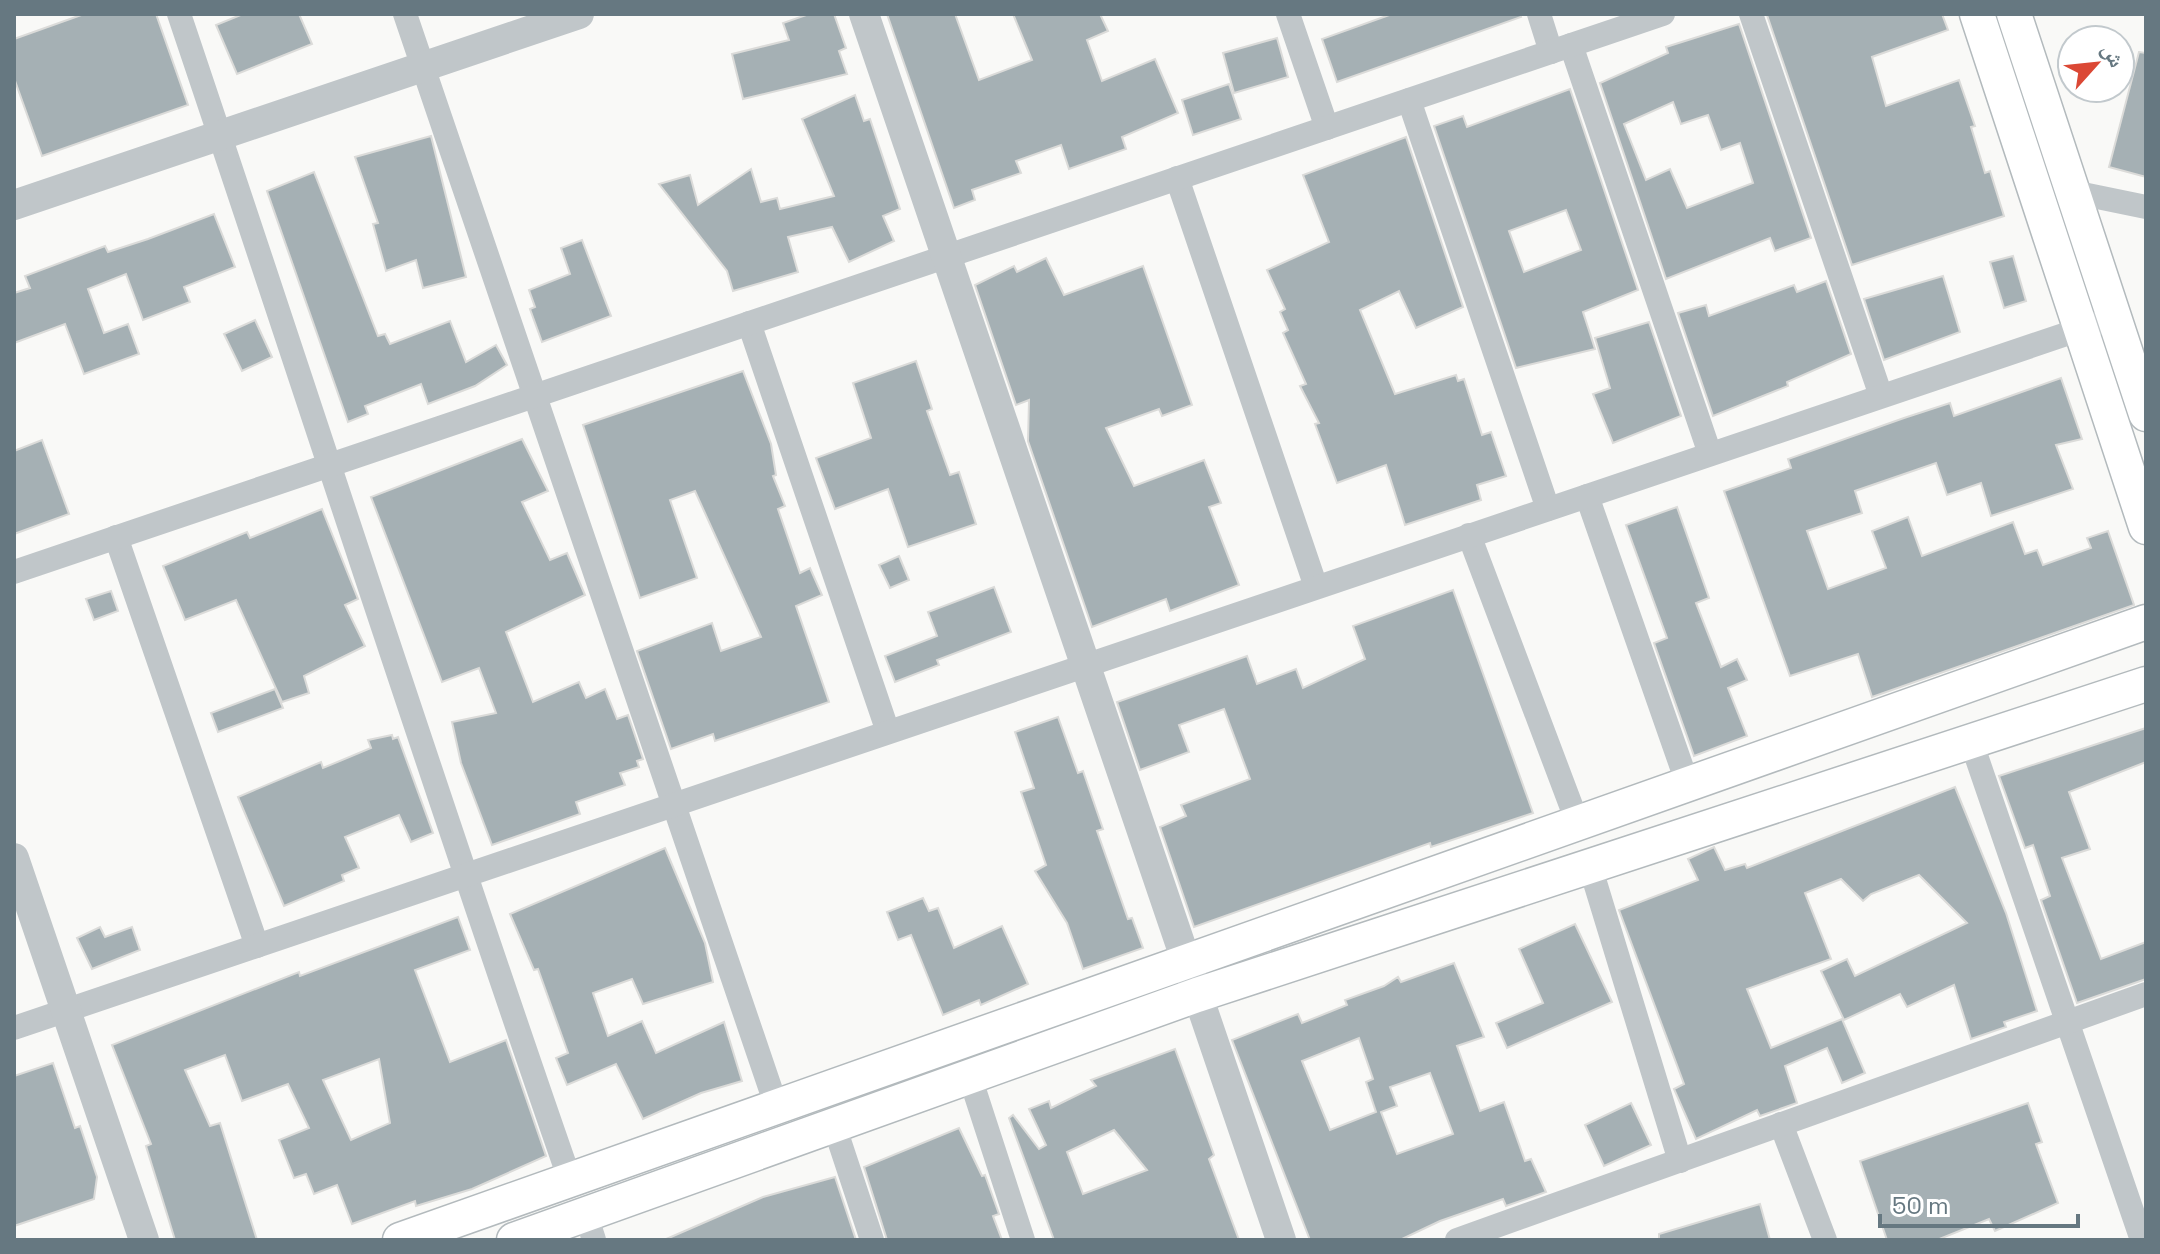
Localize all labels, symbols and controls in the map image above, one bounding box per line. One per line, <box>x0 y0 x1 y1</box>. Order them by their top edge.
north arrow <box>2056 24 2136 104</box>
text: ش <box>2096 38 2132 72</box>
scale bar <box>1880 1178 2078 1228</box>
text: 50 m <box>1892 1190 1949 1221</box>

